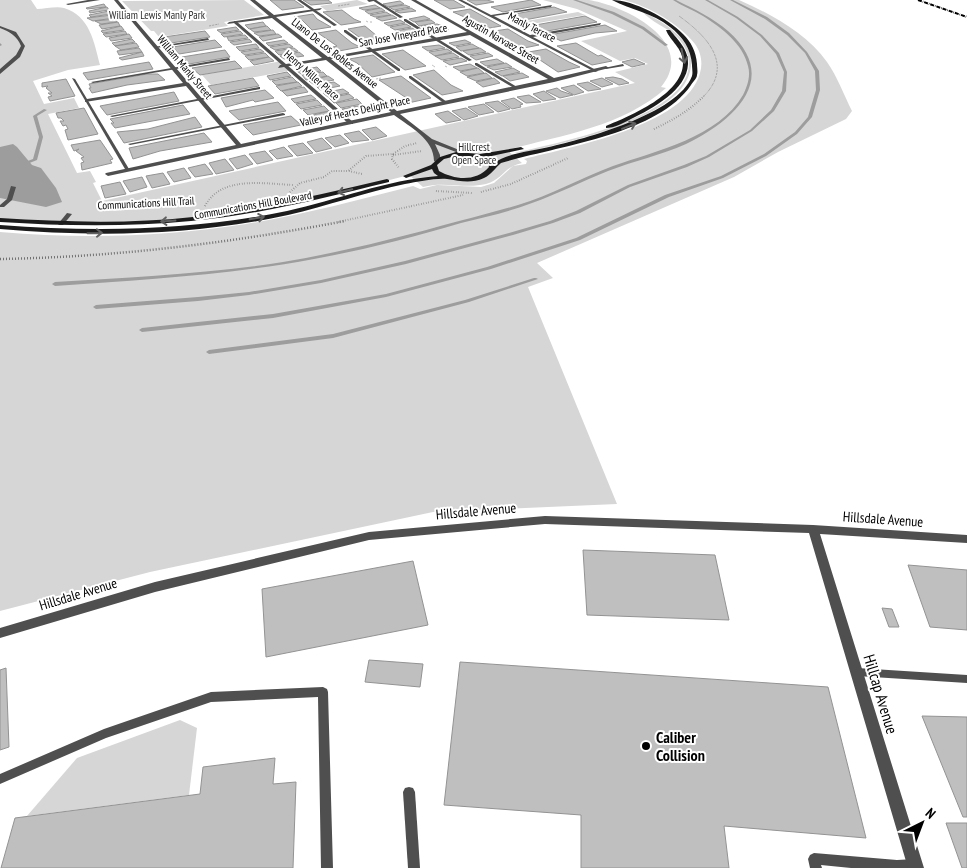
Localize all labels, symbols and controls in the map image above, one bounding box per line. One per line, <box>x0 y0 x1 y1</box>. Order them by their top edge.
park label: William Lewis Manly Park <box>109 8 206 22</box>
street label: Manly Terrace <box>506 9 559 45</box>
street label: Agustin Narvaez Street <box>460 11 542 67</box>
street label: Llano De Los Robles Avenue <box>289 15 381 91</box>
street label: San Jose Vineyard Place <box>358 20 449 50</box>
street label: William Manly Street <box>154 32 216 102</box>
street label: Henry Miller Place <box>281 47 343 103</box>
one-way arrow <box>679 48 688 64</box>
street label: Valley of Hearts Delight Place <box>298 92 412 130</box>
one-way arrow <box>622 120 637 129</box>
park label: Hillcrest Open Space <box>452 140 497 167</box>
one-way arrow <box>337 187 353 196</box>
street label: Communications Hill Boulevard <box>193 188 313 222</box>
street label: Communications Hill Trail <box>97 193 195 213</box>
one-way arrow <box>248 213 264 223</box>
one-way arrow <box>160 216 176 225</box>
one-way arrow <box>87 228 103 237</box>
street label: Hillsdale Avenue <box>435 499 517 523</box>
street label: Hillsdale Avenue <box>842 507 924 531</box>
street label: Hillsdale Avenue <box>37 574 119 614</box>
street label: Hillcap Avenue <box>859 652 903 736</box>
place label: Caliber Collision <box>656 727 705 765</box>
marker: Caliber Collision <box>640 740 652 752</box>
north arrow <box>897 798 947 848</box>
text: N <box>922 804 940 823</box>

